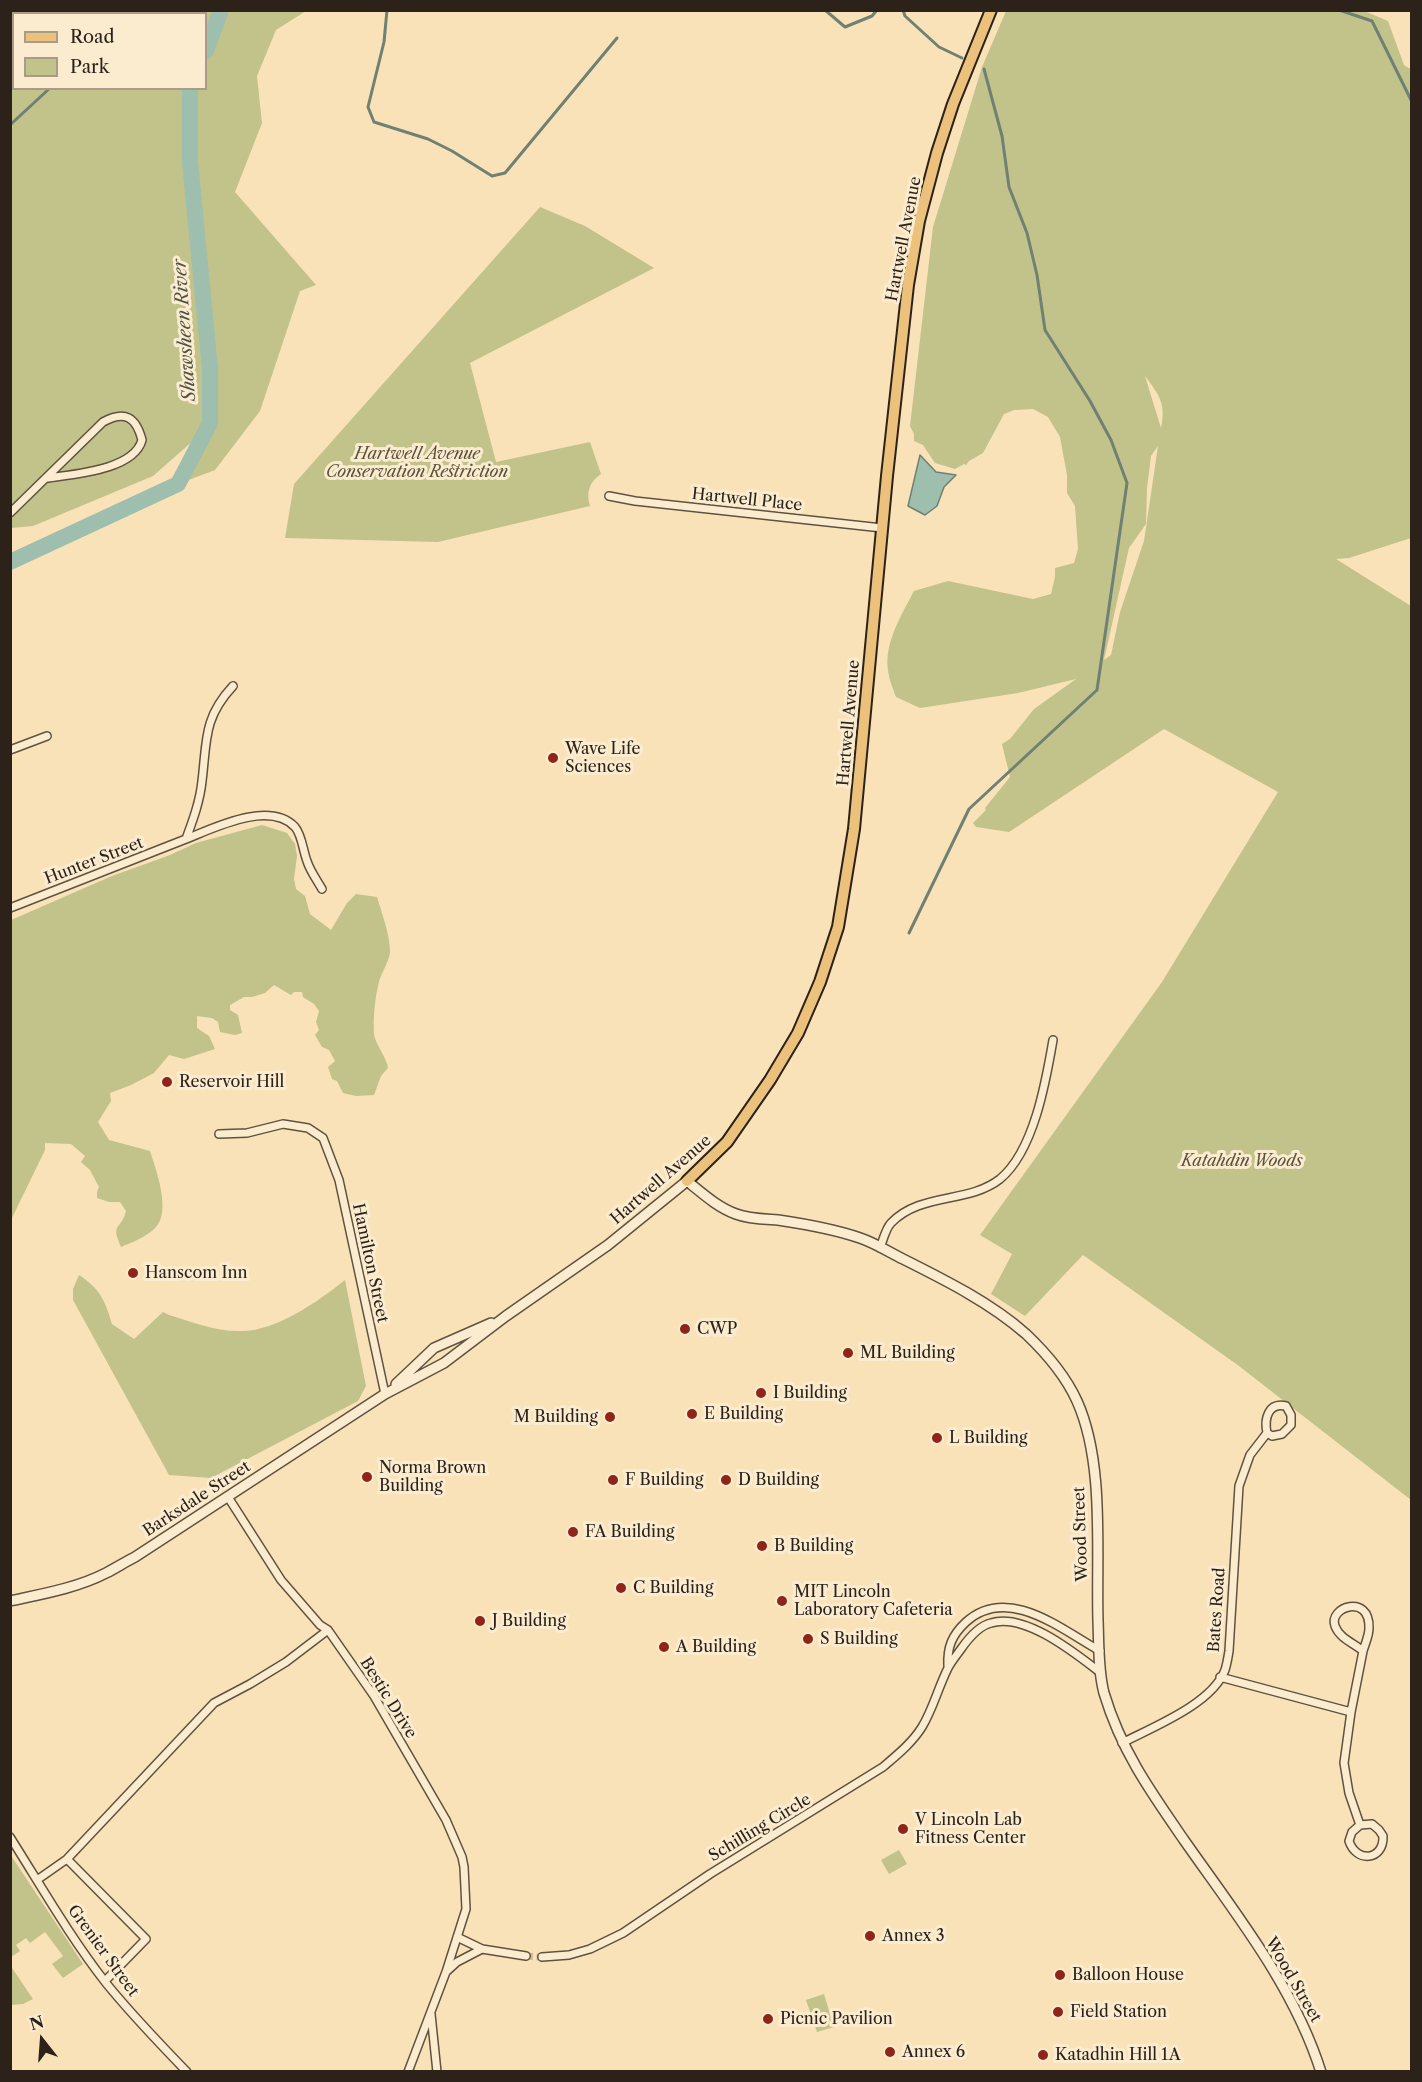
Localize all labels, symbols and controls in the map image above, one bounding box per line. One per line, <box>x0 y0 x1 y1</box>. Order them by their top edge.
legend <box>12 12 207 90</box>
text: Road <box>70 26 115 48</box>
text: Park <box>70 56 109 78</box>
street label: Hartwell Avenue <box>882 175 926 303</box>
water label: Shawsheen River <box>169 258 201 402</box>
park label: Hartwell Avenue Conservation Restriction <box>326 444 508 482</box>
street label: Hartwell Place <box>691 485 803 515</box>
street label: Hartwell Avenue <box>834 659 864 787</box>
place label: Wave Life Sciences <box>565 739 640 777</box>
marker: Wave Life Sciences <box>546 751 560 765</box>
street label: Hunter Street <box>42 833 146 889</box>
place label: Reservoir Hill <box>179 1072 284 1092</box>
marker: Reservoir Hill <box>160 1075 174 1089</box>
street label: Hartwell Avenue <box>607 1131 715 1229</box>
park label: Katahdin Woods <box>1181 1151 1303 1171</box>
street label: Hamilton Street <box>348 1202 392 1324</box>
place label: Hanscom Inn <box>145 1263 247 1283</box>
marker: Hanscom Inn <box>126 1266 140 1280</box>
place label: CWP <box>697 1319 737 1339</box>
marker: CWP <box>678 1322 692 1336</box>
place label: ML Building <box>860 1343 955 1363</box>
marker: ML Building <box>841 1346 855 1360</box>
place label: I Building <box>773 1383 847 1403</box>
marker: I Building <box>754 1386 768 1400</box>
place label: E Building <box>704 1404 783 1424</box>
place label: M Building <box>514 1407 598 1427</box>
marker: E Building <box>685 1407 699 1421</box>
marker: M Building <box>603 1410 617 1424</box>
place label: L Building <box>949 1428 1027 1448</box>
marker: L Building <box>930 1431 944 1445</box>
street label: Barksdale Street <box>140 1457 254 1541</box>
place label: Norma Brown Building <box>379 1458 486 1496</box>
marker: Norma Brown Building <box>360 1470 374 1484</box>
place label: F Building <box>625 1470 703 1490</box>
place label: D Building <box>738 1470 819 1490</box>
marker: F Building <box>606 1473 620 1487</box>
marker: D Building <box>719 1473 733 1487</box>
street label: Wood Street <box>1070 1486 1092 1582</box>
place label: FA Building <box>585 1522 674 1542</box>
marker: FA Building <box>566 1525 580 1539</box>
place label: B Building <box>774 1536 853 1556</box>
marker: B Building <box>755 1539 769 1553</box>
street label: Bates Road <box>1204 1567 1230 1653</box>
place label: C Building <box>633 1578 713 1598</box>
marker: C Building <box>614 1581 628 1595</box>
place label: MIT Lincoln Laboratory Cafeteria <box>794 1582 953 1620</box>
marker: MIT Lincoln Laboratory Cafeteria <box>775 1594 789 1608</box>
place label: J Building <box>492 1611 566 1631</box>
marker: J Building <box>473 1614 487 1628</box>
place label: S Building <box>820 1629 898 1649</box>
marker: S Building <box>801 1632 815 1646</box>
place label: A Building <box>676 1637 756 1657</box>
marker: A Building <box>657 1640 671 1654</box>
street label: Bestic Drive <box>356 1654 420 1742</box>
street label: Schilling Circle <box>705 1790 815 1866</box>
place label: V Lincoln Lab Fitness Center <box>915 1810 1026 1848</box>
marker: V Lincoln Lab Fitness Center <box>896 1822 910 1836</box>
street label: Grenier Street <box>63 1901 143 2001</box>
place label: Annex 3 <box>882 1926 945 1946</box>
marker: Annex 3 <box>863 1929 877 1943</box>
street label: Wood Street <box>1261 1934 1325 2026</box>
place label: Balloon House <box>1072 1965 1184 1985</box>
marker: Balloon House <box>1053 1968 1067 1982</box>
place label: Field Station <box>1070 2002 1167 2022</box>
marker: Field Station <box>1051 2005 1065 2019</box>
place label: Picnic Pavilion <box>780 2009 893 2029</box>
north arrow <box>12 2010 72 2070</box>
text: N <box>27 2011 46 2034</box>
marker: Picnic Pavilion <box>761 2012 775 2026</box>
place label: Annex 6 <box>902 2042 965 2062</box>
marker: Annex 6 <box>883 2045 897 2059</box>
place label: Katadhin Hill 1A <box>1055 2045 1181 2065</box>
marker: Katadhin Hill 1A <box>1036 2048 1050 2062</box>

